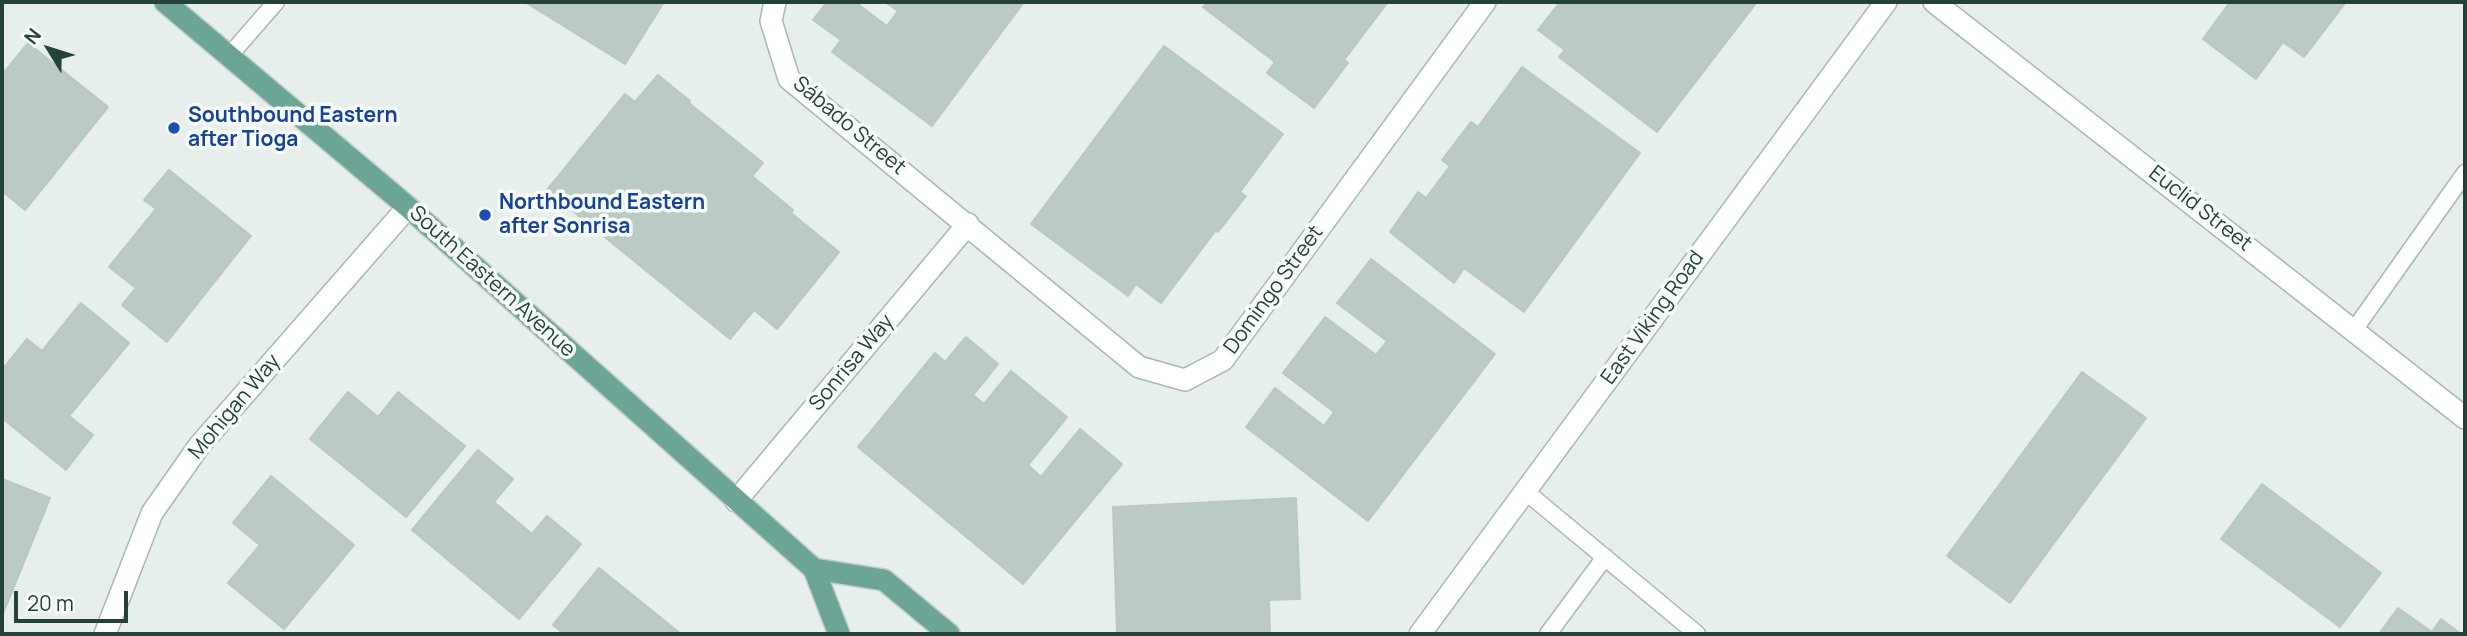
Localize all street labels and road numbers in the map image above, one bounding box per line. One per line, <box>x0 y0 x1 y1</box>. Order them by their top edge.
street label: Sábado Street <box>787 72 911 180</box>
street label: Euclid Street <box>2143 161 2257 257</box>
street label: South Eastern Avenue <box>404 201 580 363</box>
street label: Domingo Street <box>1219 221 1329 359</box>
street label: East Viking Road <box>1596 246 1710 390</box>
street label: Sonrisa Way <box>804 310 900 416</box>
street label: Mohigan Way <box>184 349 286 465</box>

